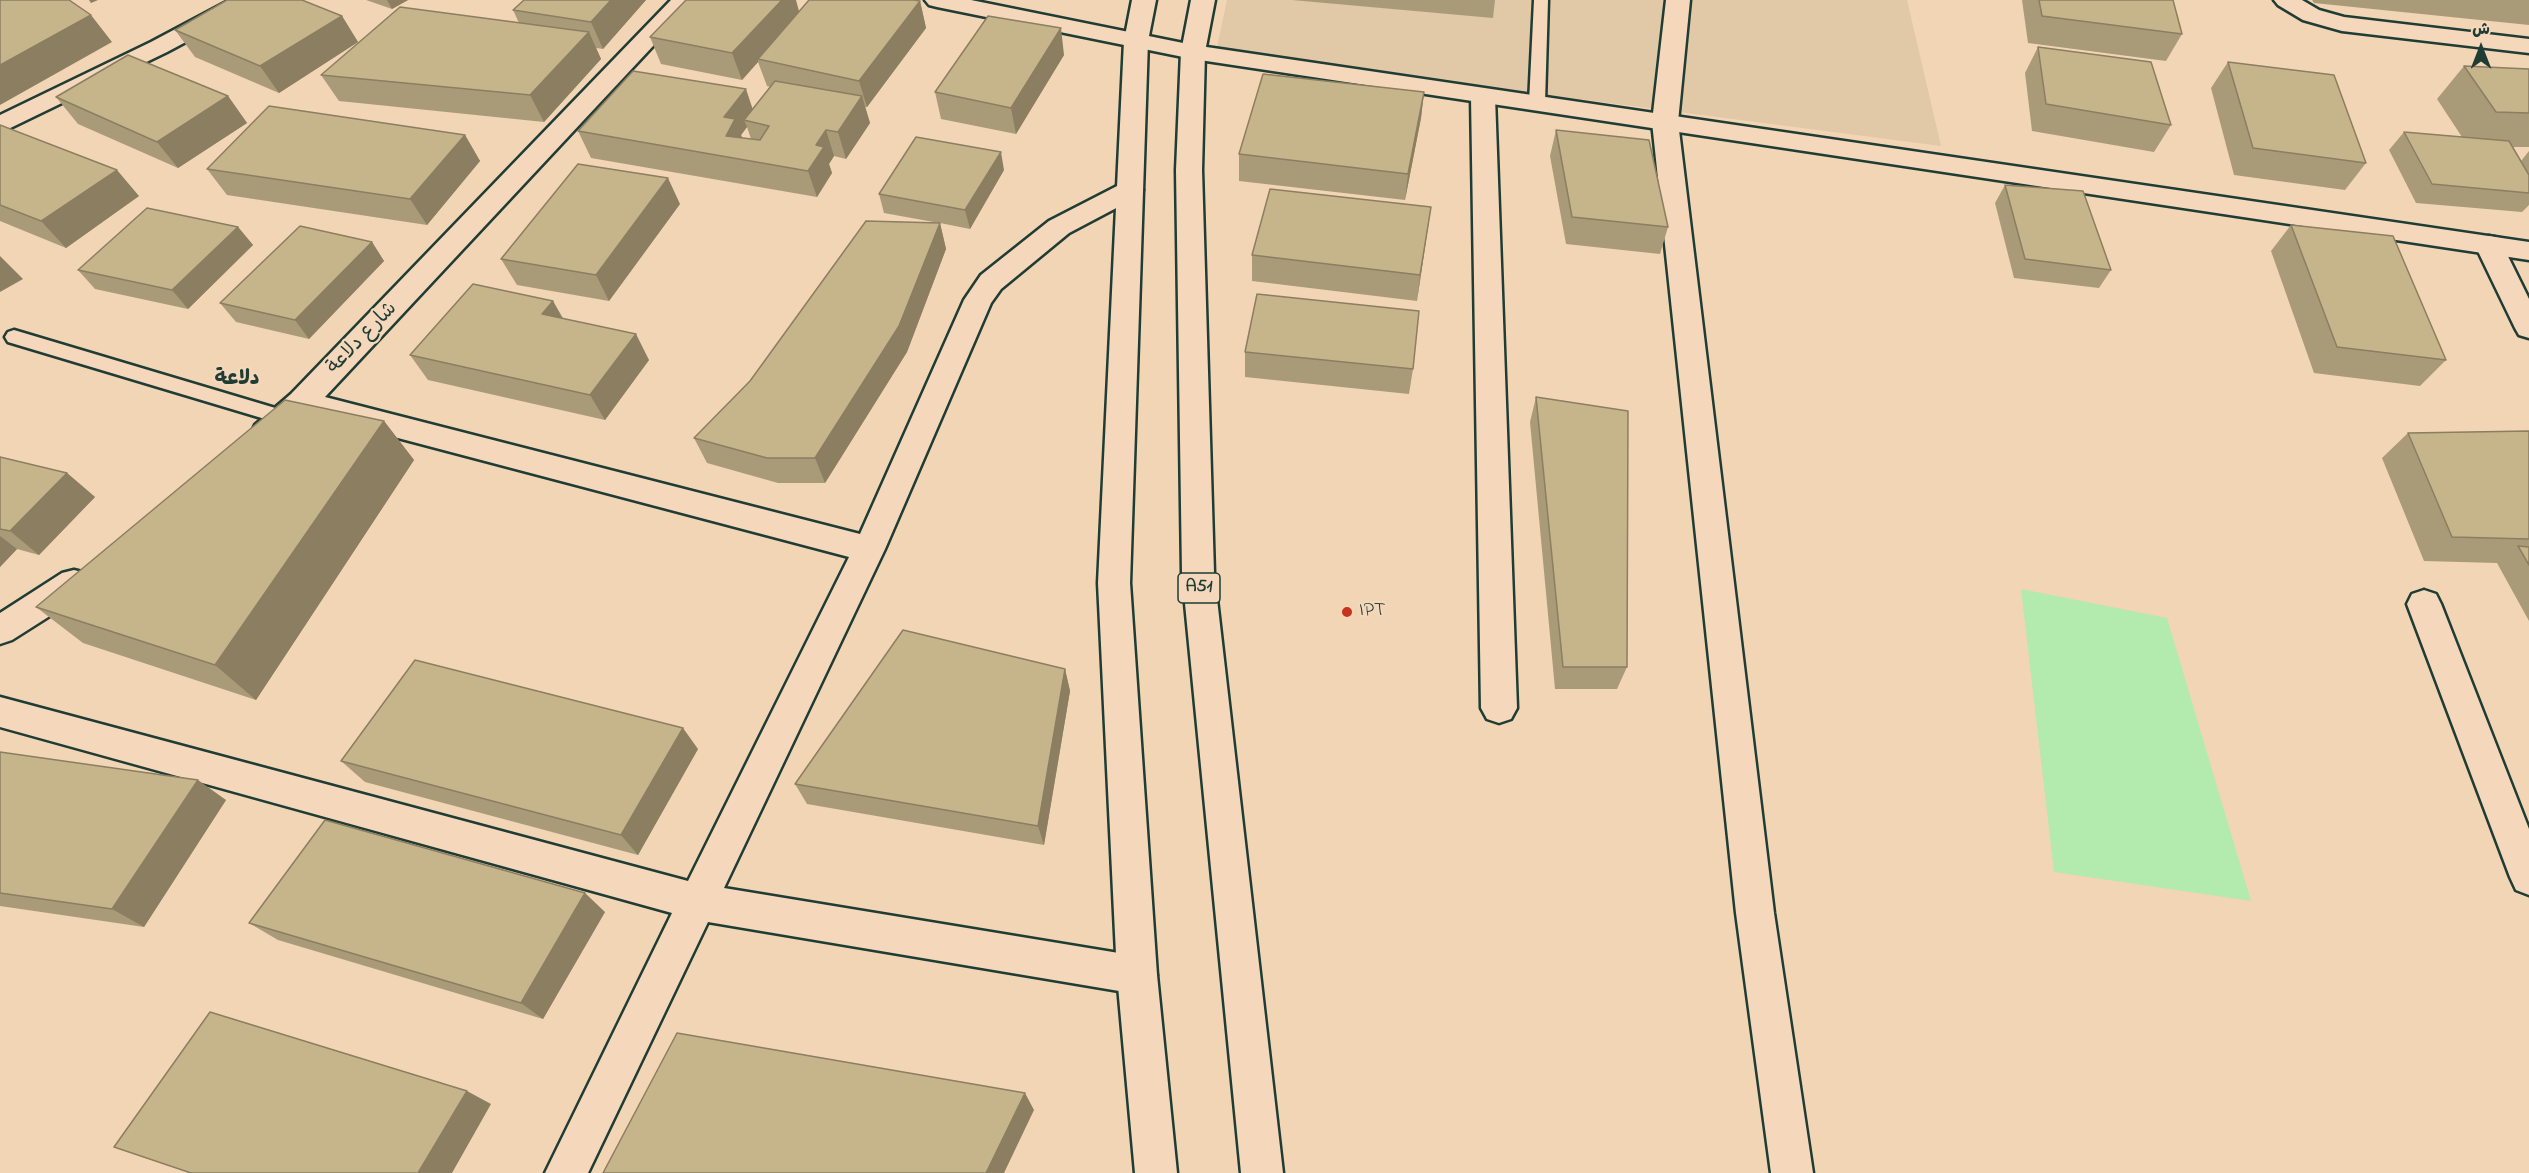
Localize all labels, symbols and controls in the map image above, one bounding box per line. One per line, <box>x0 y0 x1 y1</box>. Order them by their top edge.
north arrow <box>2451 18 2511 78</box>
text: ش <box>2472 18 2490 42</box>
street label: شارع دلاعة <box>323 298 403 380</box>
district label: دلاعة <box>214 368 260 394</box>
road number: A51 <box>1178 573 1220 603</box>
place label: IPT <box>1359 600 1386 624</box>
marker: IPT <box>1340 605 1354 619</box>

